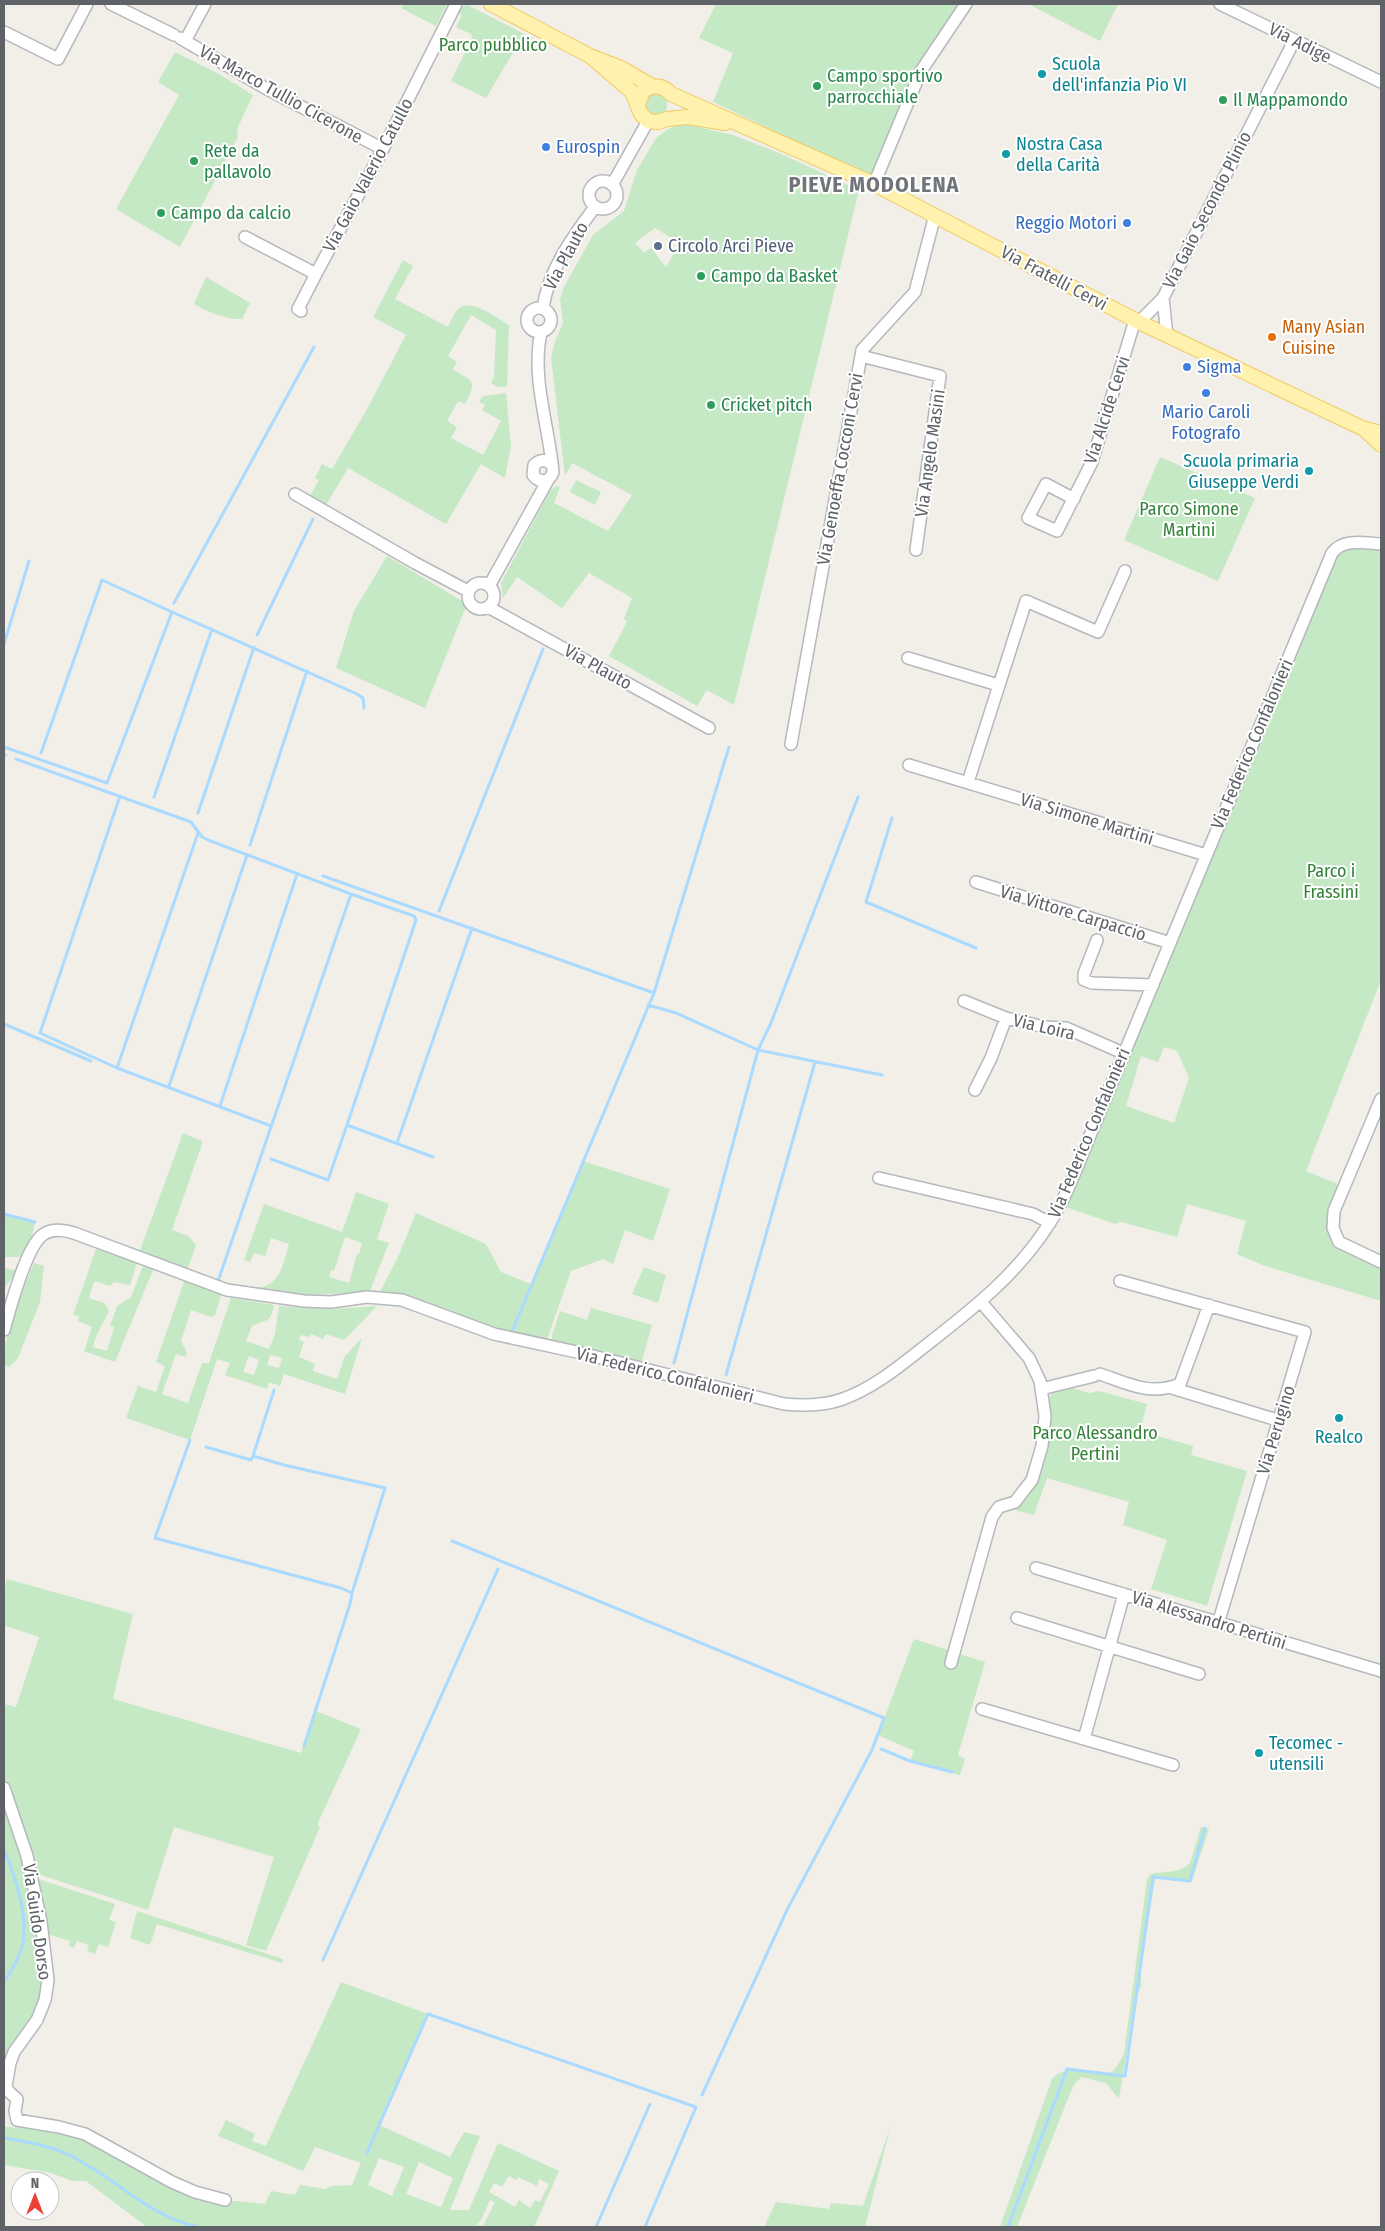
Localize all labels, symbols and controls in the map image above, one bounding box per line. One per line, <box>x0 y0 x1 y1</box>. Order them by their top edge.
street label: Via Adige <box>1265 18 1335 68</box>
park label: Parco pubblico <box>439 34 547 56</box>
street label: Via Marco Tullio Cicerone <box>195 40 367 148</box>
place label: Scuola dell'infanzia Pio VI <box>1052 53 1187 96</box>
place label: Campo sportivo parrocchiale <box>827 65 943 108</box>
marker: Scuola dell'infanzia Pio VI <box>1036 68 1048 80</box>
marker: Campo sportivo parrocchiale <box>811 80 823 92</box>
place label: Il Mappamondo <box>1233 89 1348 111</box>
street label: Via Gaio Valerio Catullo <box>318 94 418 256</box>
marker: Il Mappamondo <box>1217 94 1229 106</box>
street label: Via Gaio Secondo Plinio <box>1158 128 1256 292</box>
place label: Nostra Casa della Carità <box>1016 133 1103 176</box>
place label: Eurospin <box>556 136 620 158</box>
place label: Rete da pallavolo <box>204 140 272 183</box>
marker: Eurospin <box>540 141 552 153</box>
marker: Nostra Casa della Carità <box>1000 148 1012 160</box>
marker: Rete da pallavolo <box>188 155 200 167</box>
district label: PIEVE MODOLENA <box>788 171 960 198</box>
place label: Campo da calcio <box>171 202 291 224</box>
marker: Campo da calcio <box>155 207 167 219</box>
place label: Reggio Motori <box>1015 212 1117 234</box>
marker: Reggio Motori <box>1121 217 1133 229</box>
street label: Via Plauto <box>539 218 593 294</box>
place label: Circolo Arci Pieve <box>668 235 794 257</box>
marker: Circolo Arci Pieve <box>652 240 664 252</box>
street label: Via Fratelli Cervi <box>997 241 1111 315</box>
place label: Campo da Basket <box>711 265 838 287</box>
marker: Campo da Basket <box>695 270 707 282</box>
place label: Many Asian Cuisine <box>1282 316 1365 359</box>
marker: Many Asian Cuisine <box>1266 331 1278 343</box>
street label: Via Alcide Cervi <box>1079 353 1135 467</box>
place label: Sigma <box>1197 356 1242 378</box>
marker: Sigma <box>1181 361 1193 373</box>
street label: Via Genoeffa Cocconi Cervi <box>812 371 868 567</box>
marker: Mario Caroli Fotografo <box>1200 387 1212 399</box>
street label: Via Angelo Masini <box>910 388 950 518</box>
place label: Cricket pitch <box>721 394 813 416</box>
marker: Cricket pitch <box>705 399 717 411</box>
place label: Mario Caroli Fotografo <box>1162 401 1250 444</box>
place label: Scuola primaria Giuseppe Verdi <box>1183 450 1299 493</box>
marker: Scuola primaria Giuseppe Verdi <box>1303 465 1315 477</box>
park label: Parco Simone Martini <box>1139 498 1239 541</box>
street label: Via Plauto <box>560 639 636 695</box>
street label: Via Federico Confalonieri <box>1206 656 1298 832</box>
street label: Via Simone Martini <box>1018 788 1156 850</box>
park label: Parco i Frassini <box>1303 860 1359 903</box>
street label: Via Vittore Carpaccio <box>997 880 1149 946</box>
street label: Via Loira <box>1011 1009 1077 1045</box>
street label: Via Federico Confalonieri <box>1043 1045 1135 1221</box>
street label: Via Federico Confalonieri <box>574 1342 756 1408</box>
street label: Via Perugino <box>1252 1383 1300 1477</box>
marker: Realco <box>1333 1412 1345 1424</box>
park label: Parco Alessandro Pertini <box>1032 1422 1158 1465</box>
place label: Realco <box>1315 1426 1363 1448</box>
street label: Via Alessandro Pertini <box>1129 1586 1289 1654</box>
place label: Tecomec - utensili <box>1269 1732 1343 1775</box>
marker: Tecomec - utensili <box>1253 1747 1265 1759</box>
street label: Via Guido Dorso <box>18 1862 56 1982</box>
north arrow <box>10 2171 60 2221</box>
text: N <box>31 2175 39 2192</box>

